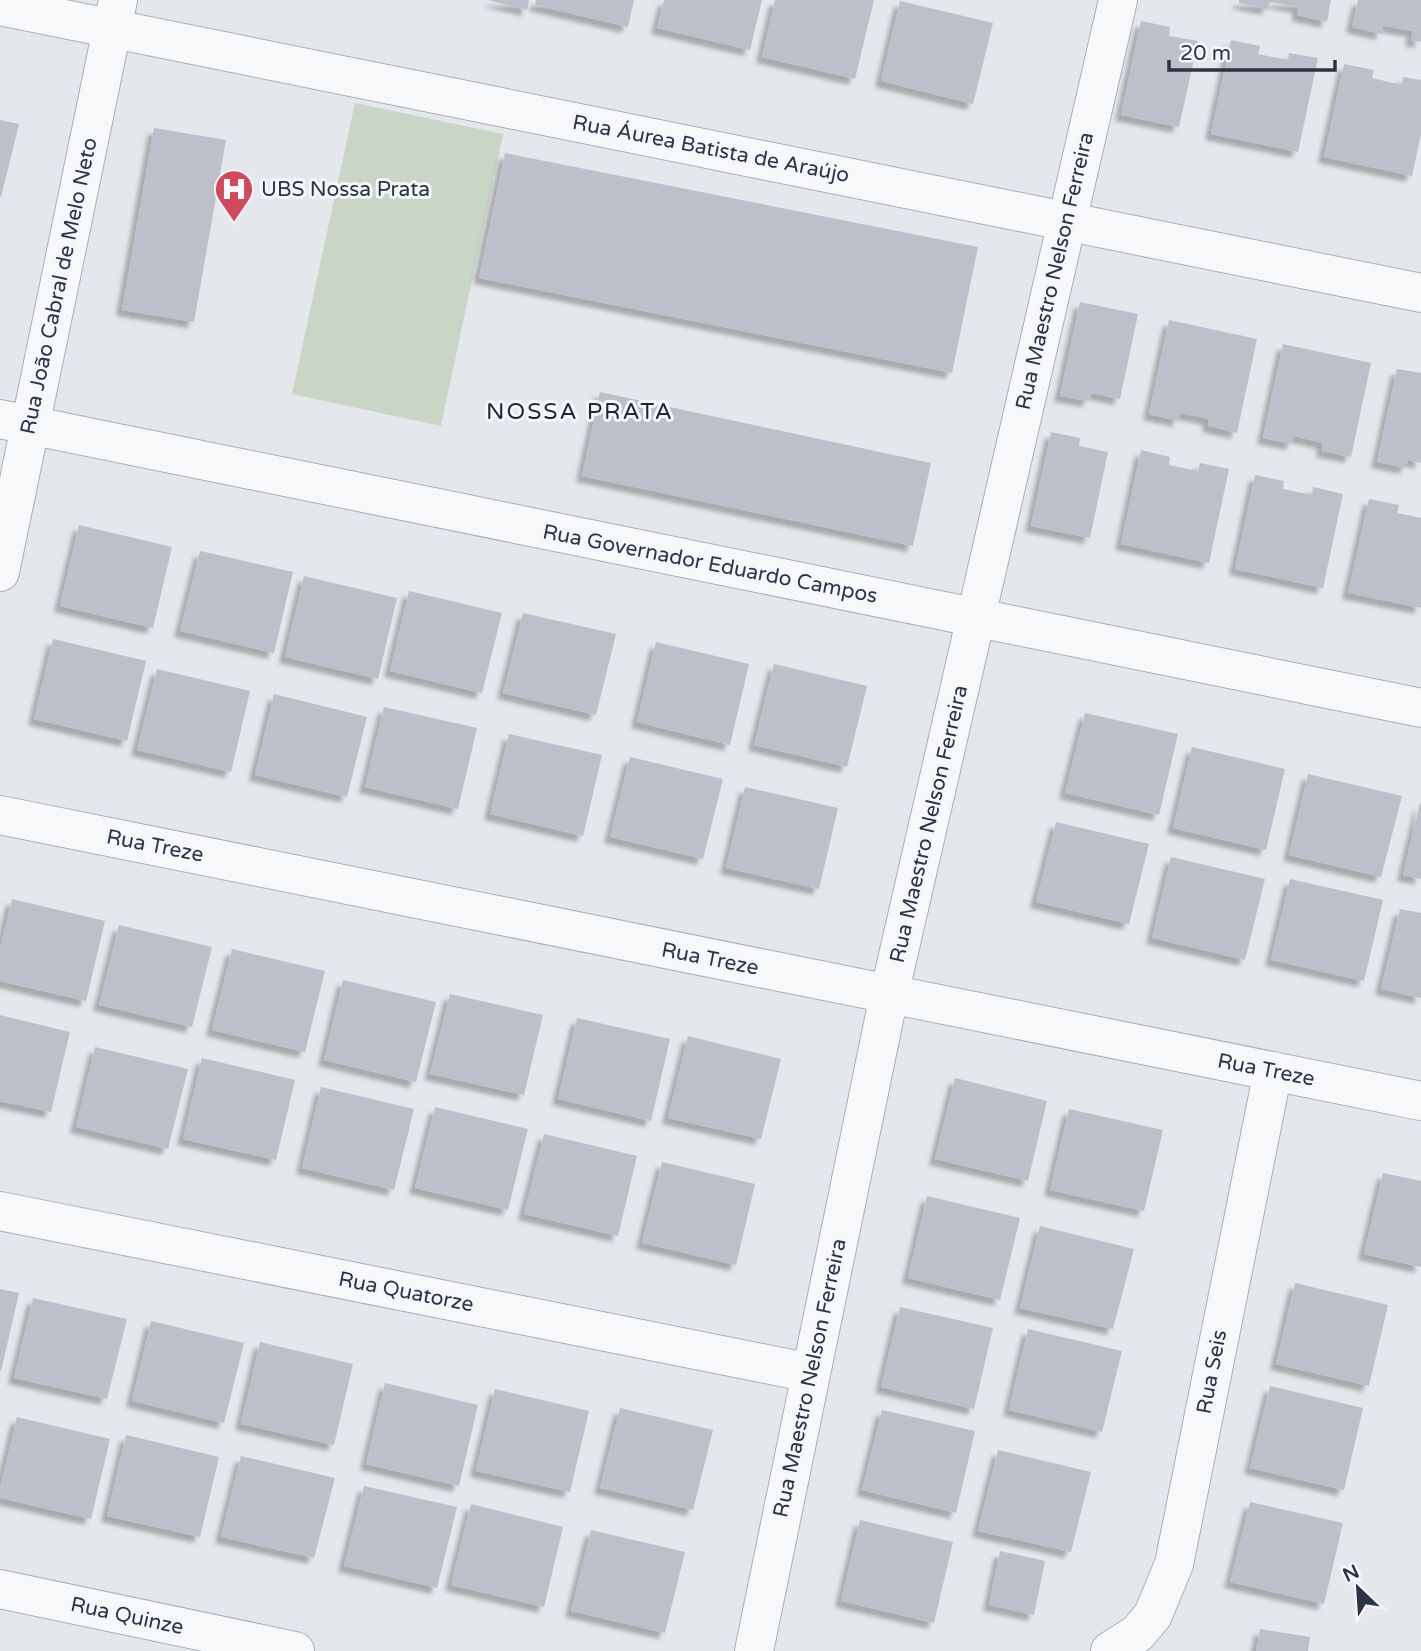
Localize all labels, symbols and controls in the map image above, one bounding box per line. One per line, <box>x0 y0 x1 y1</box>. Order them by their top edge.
scale bar <box>1169 28 1335 72</box>
text: 20 m <box>1180 41 1231 66</box>
street label: Rua Áurea Batista de Araújo <box>570 110 852 188</box>
street label: Rua Maestro Nelson Ferreira <box>1011 130 1099 412</box>
street label: Rua João Cabral de Melo Neto <box>15 135 103 437</box>
hospital icon: UBS Nossa Prata <box>213 168 255 223</box>
place label: UBS Nossa Prata <box>261 177 430 202</box>
district label: NOSSA PRATA <box>486 398 674 426</box>
street label: Rua Governador Eduardo Campos <box>541 519 879 609</box>
street label: Rua Maestro Nelson Ferreira <box>885 683 973 965</box>
street label: Rua Treze <box>104 824 206 868</box>
street label: Rua Treze <box>659 937 761 981</box>
street label: Rua Treze <box>1215 1048 1317 1092</box>
street label: Rua Maestro Nelson Ferreira <box>768 1236 852 1520</box>
street label: Rua Quatorze <box>336 1267 476 1317</box>
street label: Rua Seis <box>1192 1328 1232 1416</box>
north arrow <box>1323 1553 1393 1623</box>
text: N <box>1340 1560 1363 1587</box>
street label: Rua Quinze <box>68 1592 186 1640</box>

